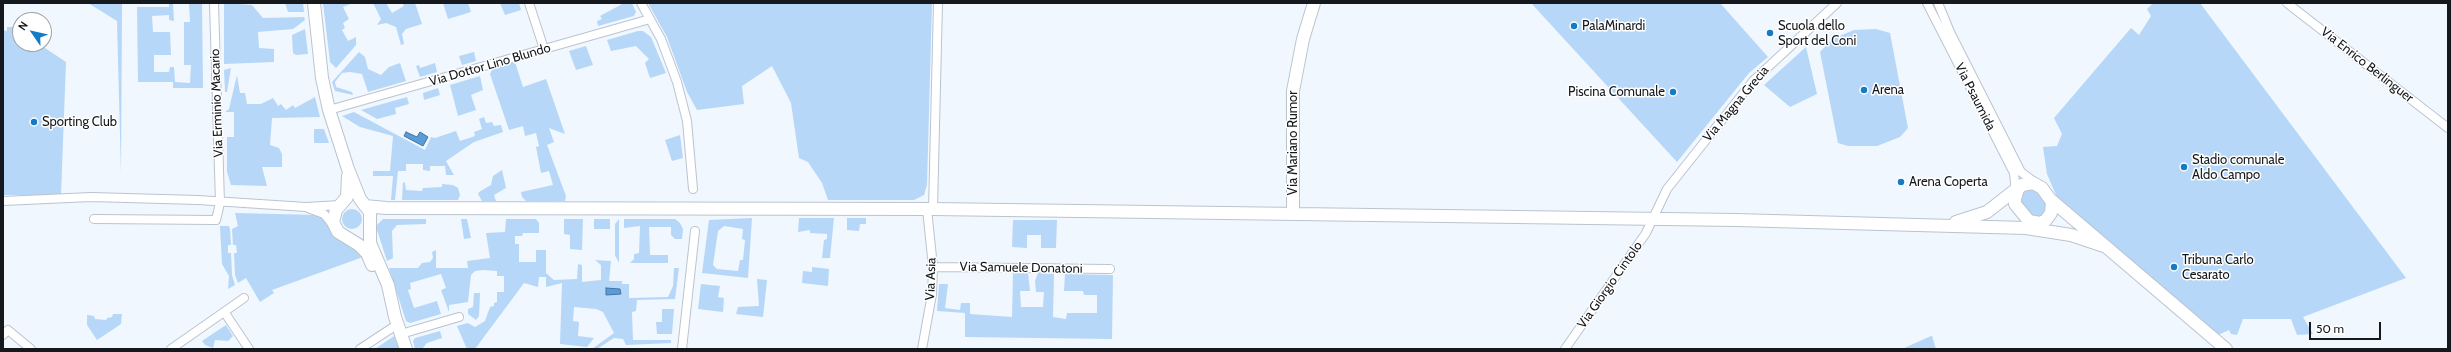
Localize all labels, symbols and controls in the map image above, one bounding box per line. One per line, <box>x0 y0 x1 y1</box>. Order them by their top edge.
north arrow <box>12 12 52 52</box>
place label: PalaMinardi <box>1582 18 1645 34</box>
place label: Scuola dello Sport del Coni <box>1778 18 1856 49</box>
text: N <box>15 19 31 33</box>
marker: PalaMinardi <box>1569 21 1579 31</box>
street label: Via Enrico Berlinguer <box>2318 24 2416 106</box>
marker: Scuola dello Sport del Coni <box>1765 28 1775 38</box>
street label: Via Dottor Lino Blundo <box>428 40 552 90</box>
street label: Via Erminio Macario <box>207 48 227 158</box>
street label: Via Psaumida <box>1951 61 1999 133</box>
street label: Via Magna Grecia <box>1700 63 1772 145</box>
place label: Arena <box>1872 82 1904 98</box>
place label: Piscina Comunale <box>1568 84 1665 100</box>
marker: Arena <box>1859 85 1869 95</box>
marker: Piscina Comunale <box>1668 87 1678 97</box>
street label: Via Mariano Rumor <box>1285 91 1301 195</box>
place label: Sporting Club <box>42 114 117 130</box>
marker: Sporting Club <box>29 117 39 127</box>
place label: Stadio comunale Aldo Campo <box>2192 152 2284 183</box>
marker: Stadio comunale Aldo Campo <box>2179 162 2189 172</box>
place label: Arena Coperta <box>1909 174 1988 190</box>
marker: Arena Coperta <box>1896 177 1906 187</box>
street label: Via Giorgio Cintolo <box>1574 239 1646 331</box>
place label: Tribuna Carlo Cesarato <box>2182 252 2254 283</box>
street label: Via Asia <box>922 257 940 301</box>
street label: Via Samuele Donatoni <box>959 259 1083 277</box>
marker: Tribuna Carlo Cesarato <box>2169 262 2179 272</box>
scale bar <box>2311 314 2383 340</box>
text: 50 m <box>2316 321 2344 336</box>

